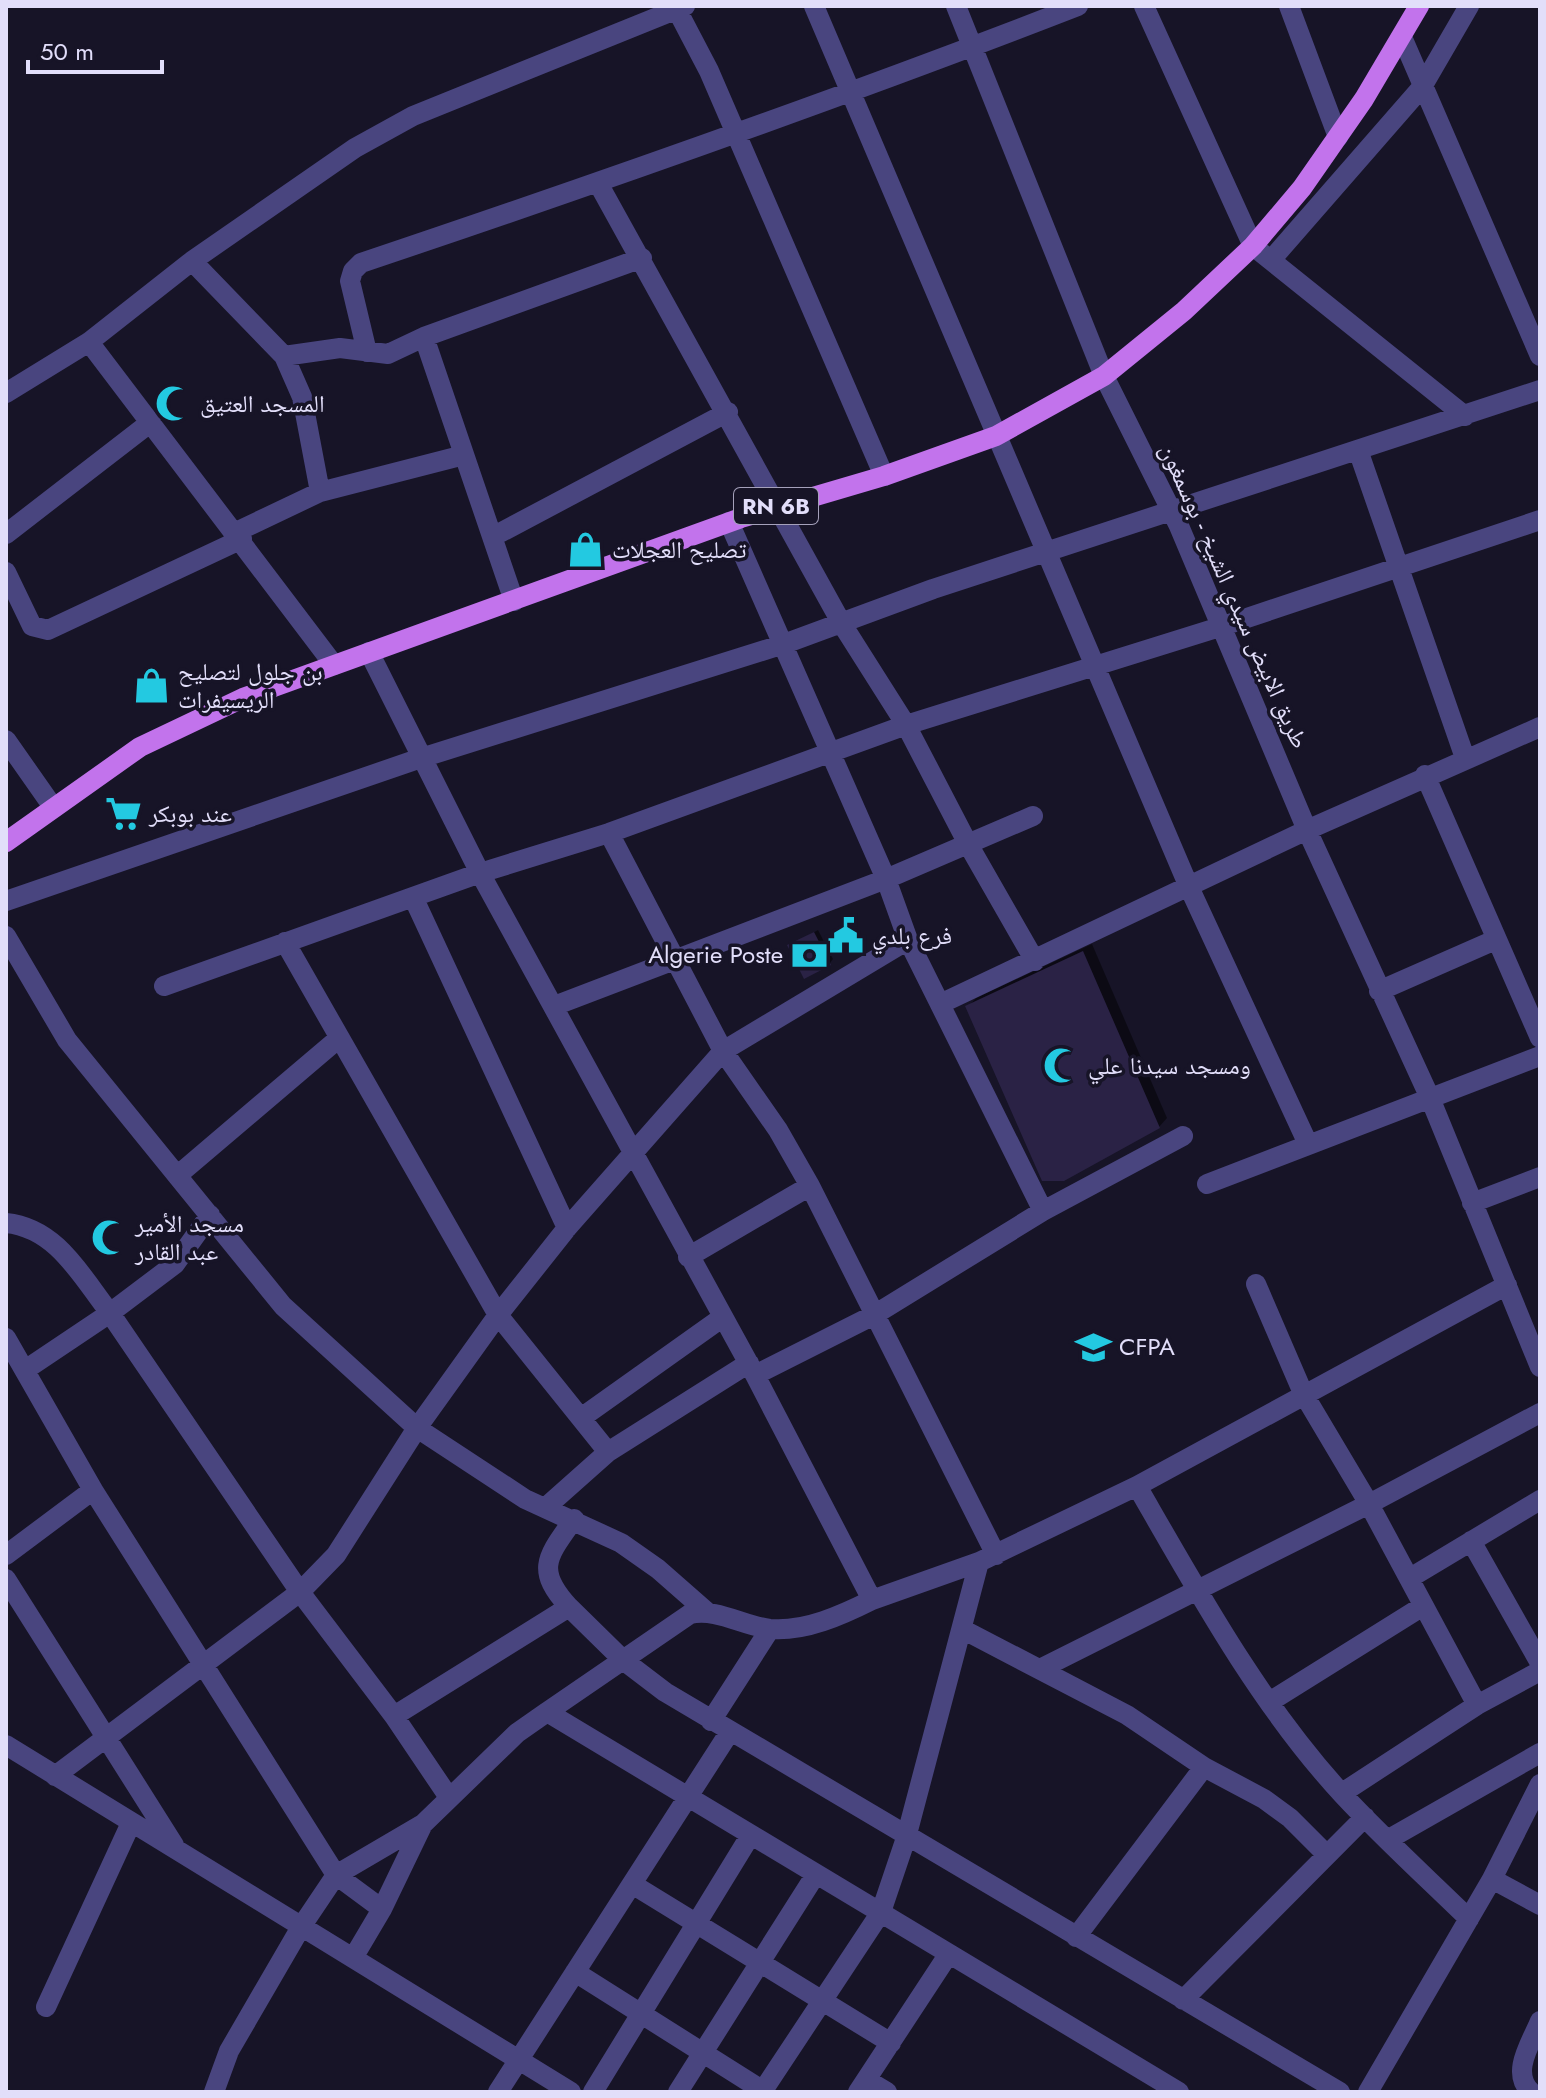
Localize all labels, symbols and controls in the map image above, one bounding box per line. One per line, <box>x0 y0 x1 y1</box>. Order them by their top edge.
scale bar <box>28 24 162 74</box>
text: 50 m <box>40 34 94 69</box>
mosque icon: المسجد العتيق <box>155 385 193 423</box>
place label: المسجد العتيق <box>200 386 325 421</box>
street label: طريق الابيض سيدي الشيخ - بوسمغون <box>1149 438 1318 755</box>
road number: RN 6B <box>734 488 818 524</box>
shop icon: تصليح العجلات <box>567 531 605 569</box>
place label: تصليح العجلات <box>612 532 747 567</box>
place label: بن جلول لتصليح الريسيفرات <box>178 654 323 717</box>
shop icon: بن جلول لتصليح الريسيفرات <box>133 667 171 705</box>
supermarket icon: عند بوبكر <box>104 795 142 833</box>
place label: عند بوبكر <box>148 796 232 831</box>
public building icon: فرع بلدي <box>827 917 865 955</box>
place label: فرع بلدي <box>872 918 952 955</box>
bank icon: Algerie Poste <box>790 936 828 974</box>
place label: Algerie Poste <box>648 937 783 972</box>
mosque icon: ومسجد سيدنا علي <box>1043 1047 1081 1085</box>
place label: ومسجد سيدنا علي <box>1088 1048 1251 1085</box>
place label: مسجد الأمير عبد القادر <box>134 1206 244 1269</box>
mosque icon: مسجد الأمير عبد القادر <box>90 1219 128 1257</box>
school or university icon: CFPA <box>1074 1328 1112 1366</box>
place label: CFPA <box>1119 1329 1175 1364</box>

